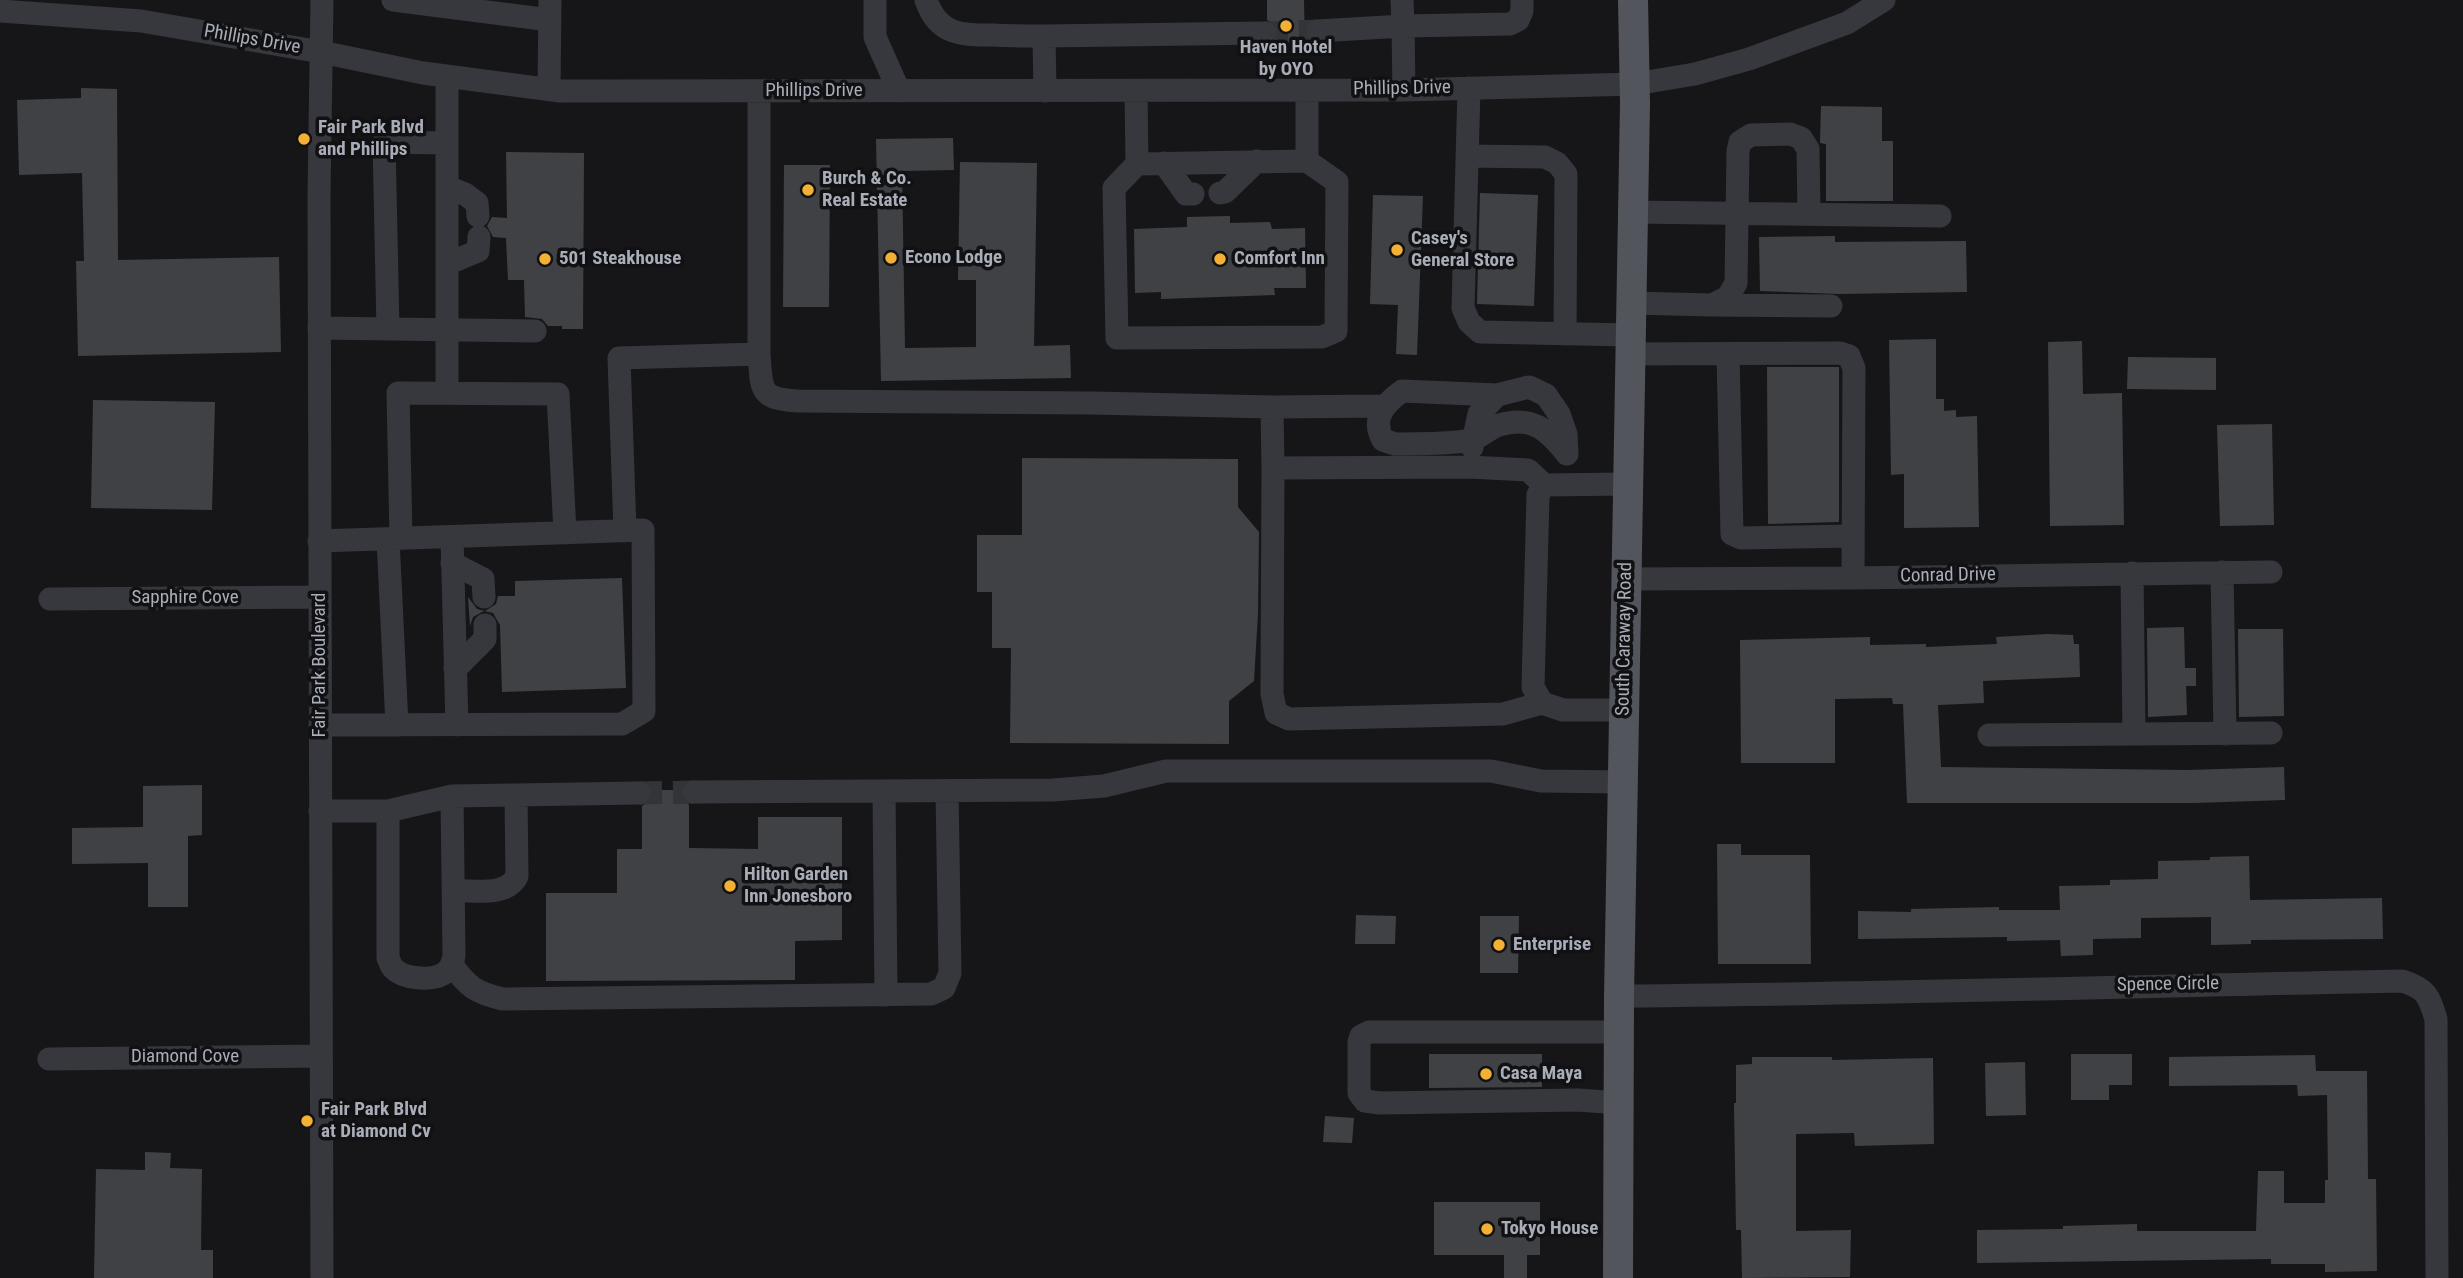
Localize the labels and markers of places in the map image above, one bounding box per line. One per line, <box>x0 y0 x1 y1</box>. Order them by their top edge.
marker: Haven Hotel by OYO <box>1278 18 1294 34</box>
place label: Haven Hotel by OYO <box>1240 37 1332 81</box>
place label: Fair Park Blvd and Phillips <box>318 117 424 161</box>
marker: Fair Park Blvd and Phillips <box>296 131 312 147</box>
place label: Burch & Co. Real Estate <box>822 168 912 212</box>
marker: Burch & Co. Real Estate <box>800 182 816 198</box>
place label: Casey's General Store <box>1411 228 1514 272</box>
marker: Casey's General Store <box>1389 242 1405 258</box>
place label: Econo Lodge <box>905 247 1002 269</box>
place label: 501 Steakhouse <box>559 248 681 270</box>
place label: Comfort Inn <box>1234 248 1325 270</box>
marker: Econo Lodge <box>883 250 899 266</box>
marker: 501 Steakhouse <box>537 251 553 267</box>
marker: Comfort Inn <box>1212 251 1228 267</box>
place label: Hilton Garden Inn Jonesboro <box>744 864 852 908</box>
marker: Hilton Garden Inn Jonesboro <box>722 878 738 894</box>
place label: Enterprise <box>1513 934 1591 956</box>
marker: Enterprise <box>1491 937 1507 953</box>
place label: Casa Maya <box>1500 1063 1582 1085</box>
marker: Casa Maya <box>1478 1066 1494 1082</box>
place label: Fair Park Blvd at Diamond Cv <box>321 1099 431 1143</box>
marker: Fair Park Blvd at Diamond Cv <box>299 1113 315 1129</box>
place label: Tokyo House <box>1501 1218 1598 1240</box>
marker: Tokyo House <box>1479 1221 1495 1237</box>

